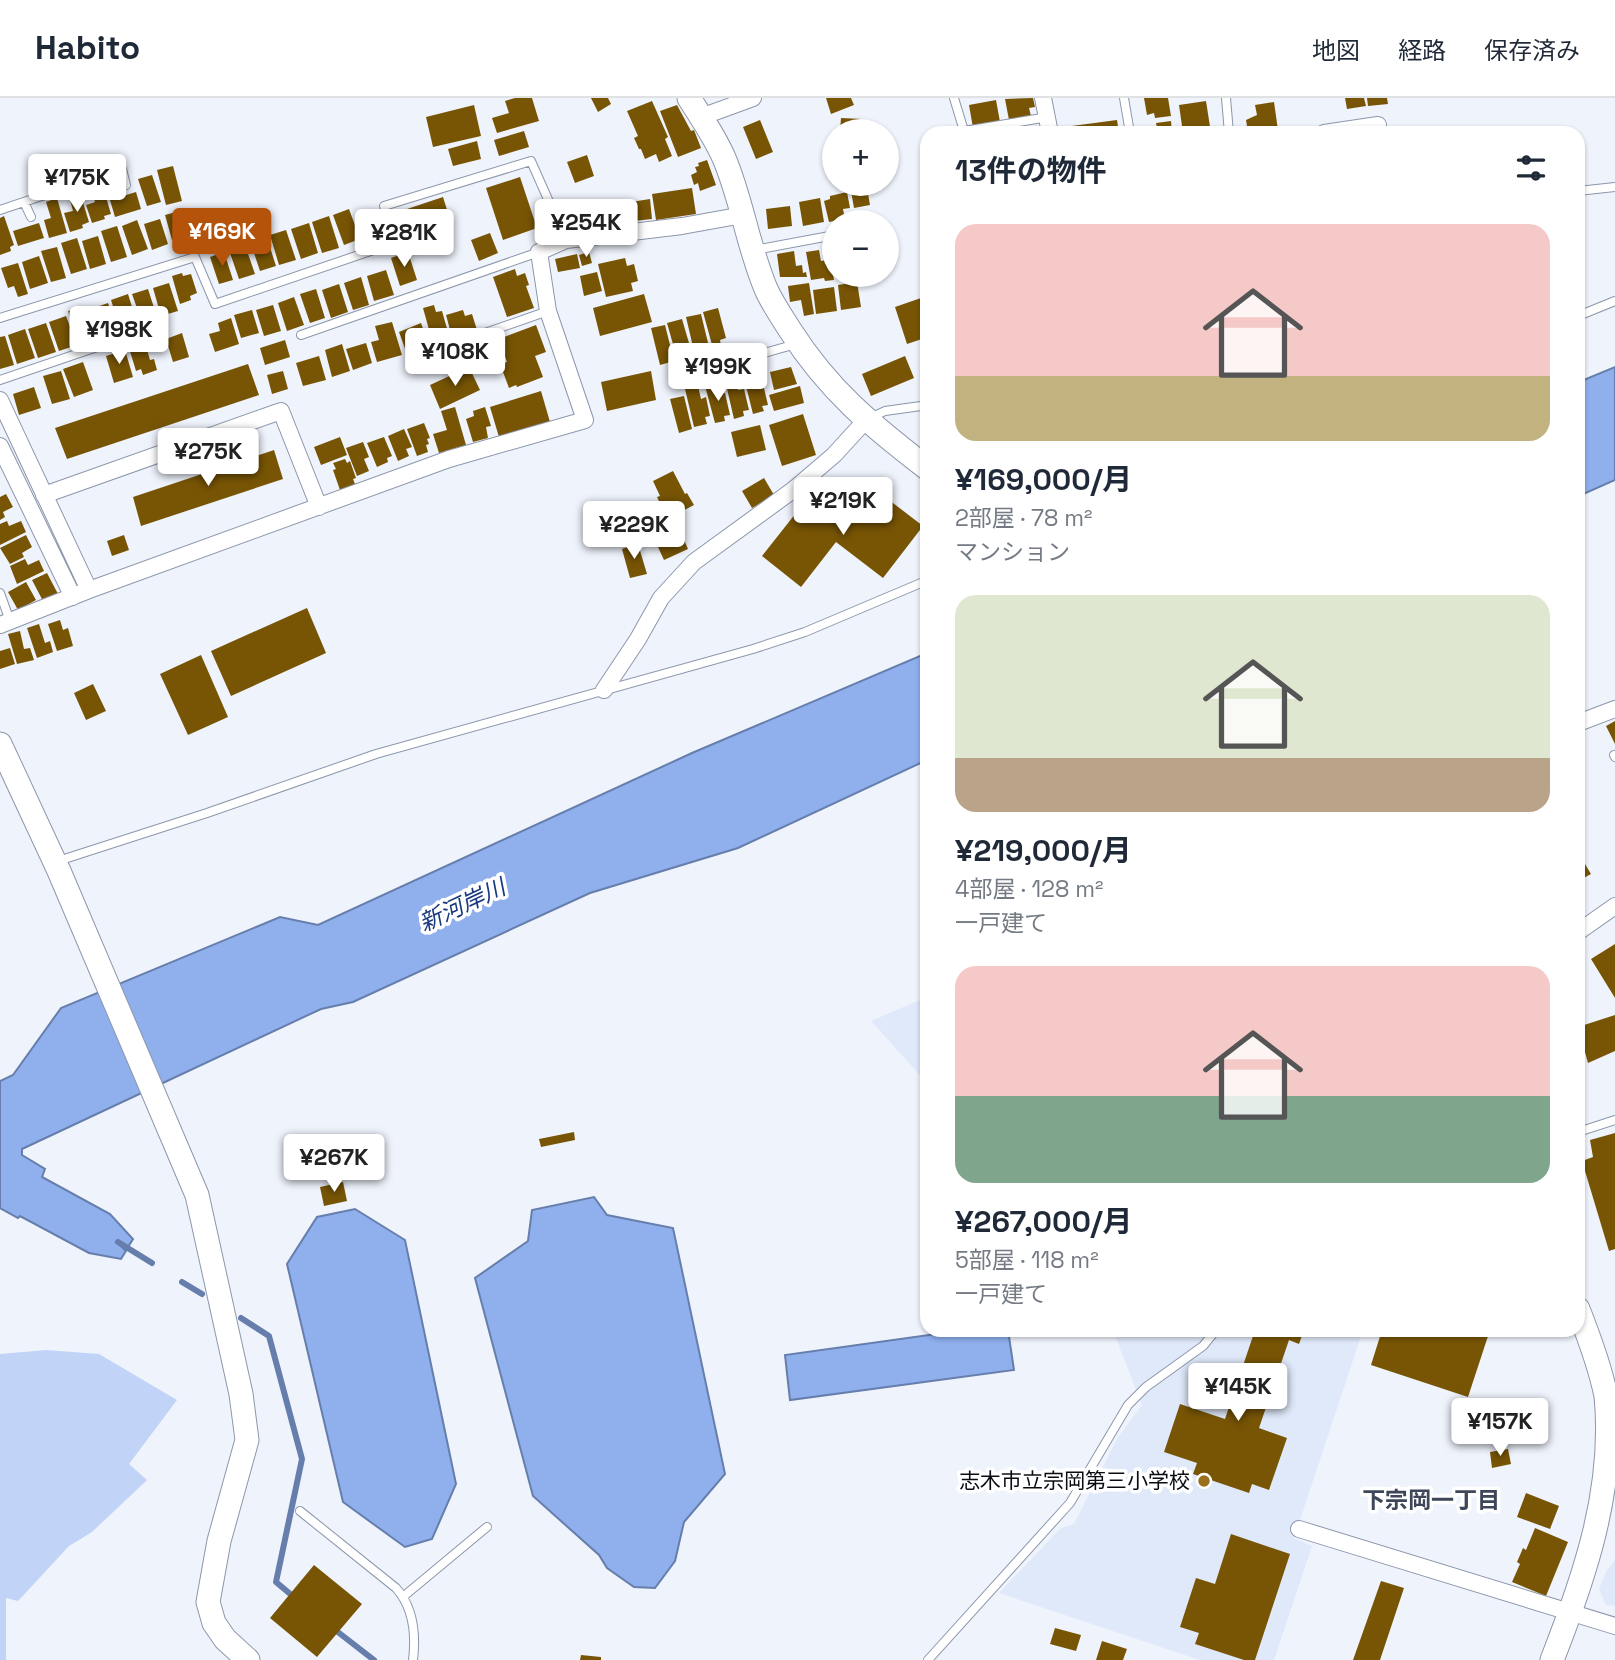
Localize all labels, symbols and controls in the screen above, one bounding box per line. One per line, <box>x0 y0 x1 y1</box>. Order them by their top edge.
text: Habito <box>35 27 140 69</box>
text: 地図 <box>1312 35 1360 66</box>
text: 経路 <box>1398 35 1446 66</box>
text: 保存済み <box>1484 35 1580 66</box>
map controls <box>822 119 899 287</box>
button: + <box>822 119 899 196</box>
icon: filters <box>1512 149 1550 187</box>
text: 13件の物件 <box>955 151 1107 190</box>
pin: ¥175K <box>28 155 126 214</box>
text: ¥175K <box>44 162 110 192</box>
pin: ¥254K <box>537 200 635 259</box>
text: ¥254K <box>551 207 621 237</box>
pin: ¥169K <box>173 208 271 268</box>
pin: ¥281K <box>355 209 453 269</box>
button: − <box>822 210 899 287</box>
text: ¥169K <box>188 216 256 246</box>
text: ¥281K <box>371 217 437 247</box>
icon: home <box>1190 270 1316 396</box>
pin: ¥198K <box>70 306 168 366</box>
text: ¥198K <box>85 314 153 344</box>
pin: ¥108K <box>406 328 504 388</box>
text: ¥108K <box>421 336 489 366</box>
pin: ¥199K <box>669 344 767 403</box>
text: ¥199K <box>684 351 752 381</box>
pin: ¥275K <box>159 428 257 488</box>
text: ¥275K <box>174 436 242 466</box>
text: ¥169,000/月 <box>955 460 1132 499</box>
pin: ¥219K <box>794 478 892 537</box>
text: ¥219K <box>810 485 876 515</box>
pin: ¥229K <box>585 502 683 561</box>
text: 2部屋 · 78 m² <box>955 503 1092 533</box>
text: ¥229K <box>599 509 669 539</box>
text: マンション <box>955 537 1070 567</box>
icon: home <box>1190 641 1316 767</box>
text: ¥219,000/月 <box>955 831 1132 870</box>
water label: 新河岸川 <box>414 871 513 938</box>
text: 4部屋 · 128 m² <box>955 874 1103 904</box>
text: 一戸建て <box>955 908 1047 938</box>
icon: home <box>1190 1012 1316 1138</box>
pin: ¥267K <box>285 1134 383 1194</box>
text: ¥267K <box>300 1142 368 1172</box>
text: ¥267,000/月 <box>955 1202 1132 1241</box>
text: 5部屋 · 118 m² <box>955 1245 1099 1275</box>
text: 一戸建て <box>955 1279 1047 1309</box>
pin: ¥145K <box>1189 1364 1287 1423</box>
text: ¥145K <box>1204 1371 1272 1401</box>
pin: ¥157K <box>1451 1398 1549 1458</box>
text: ¥157K <box>1467 1406 1533 1436</box>
place label: 志木市立宗岡第三小学校 <box>959 1467 1190 1494</box>
marker: 志木市立宗岡第三小学校 <box>1196 1473 1212 1489</box>
district label: 下宗岡一丁目 <box>1362 1485 1500 1515</box>

